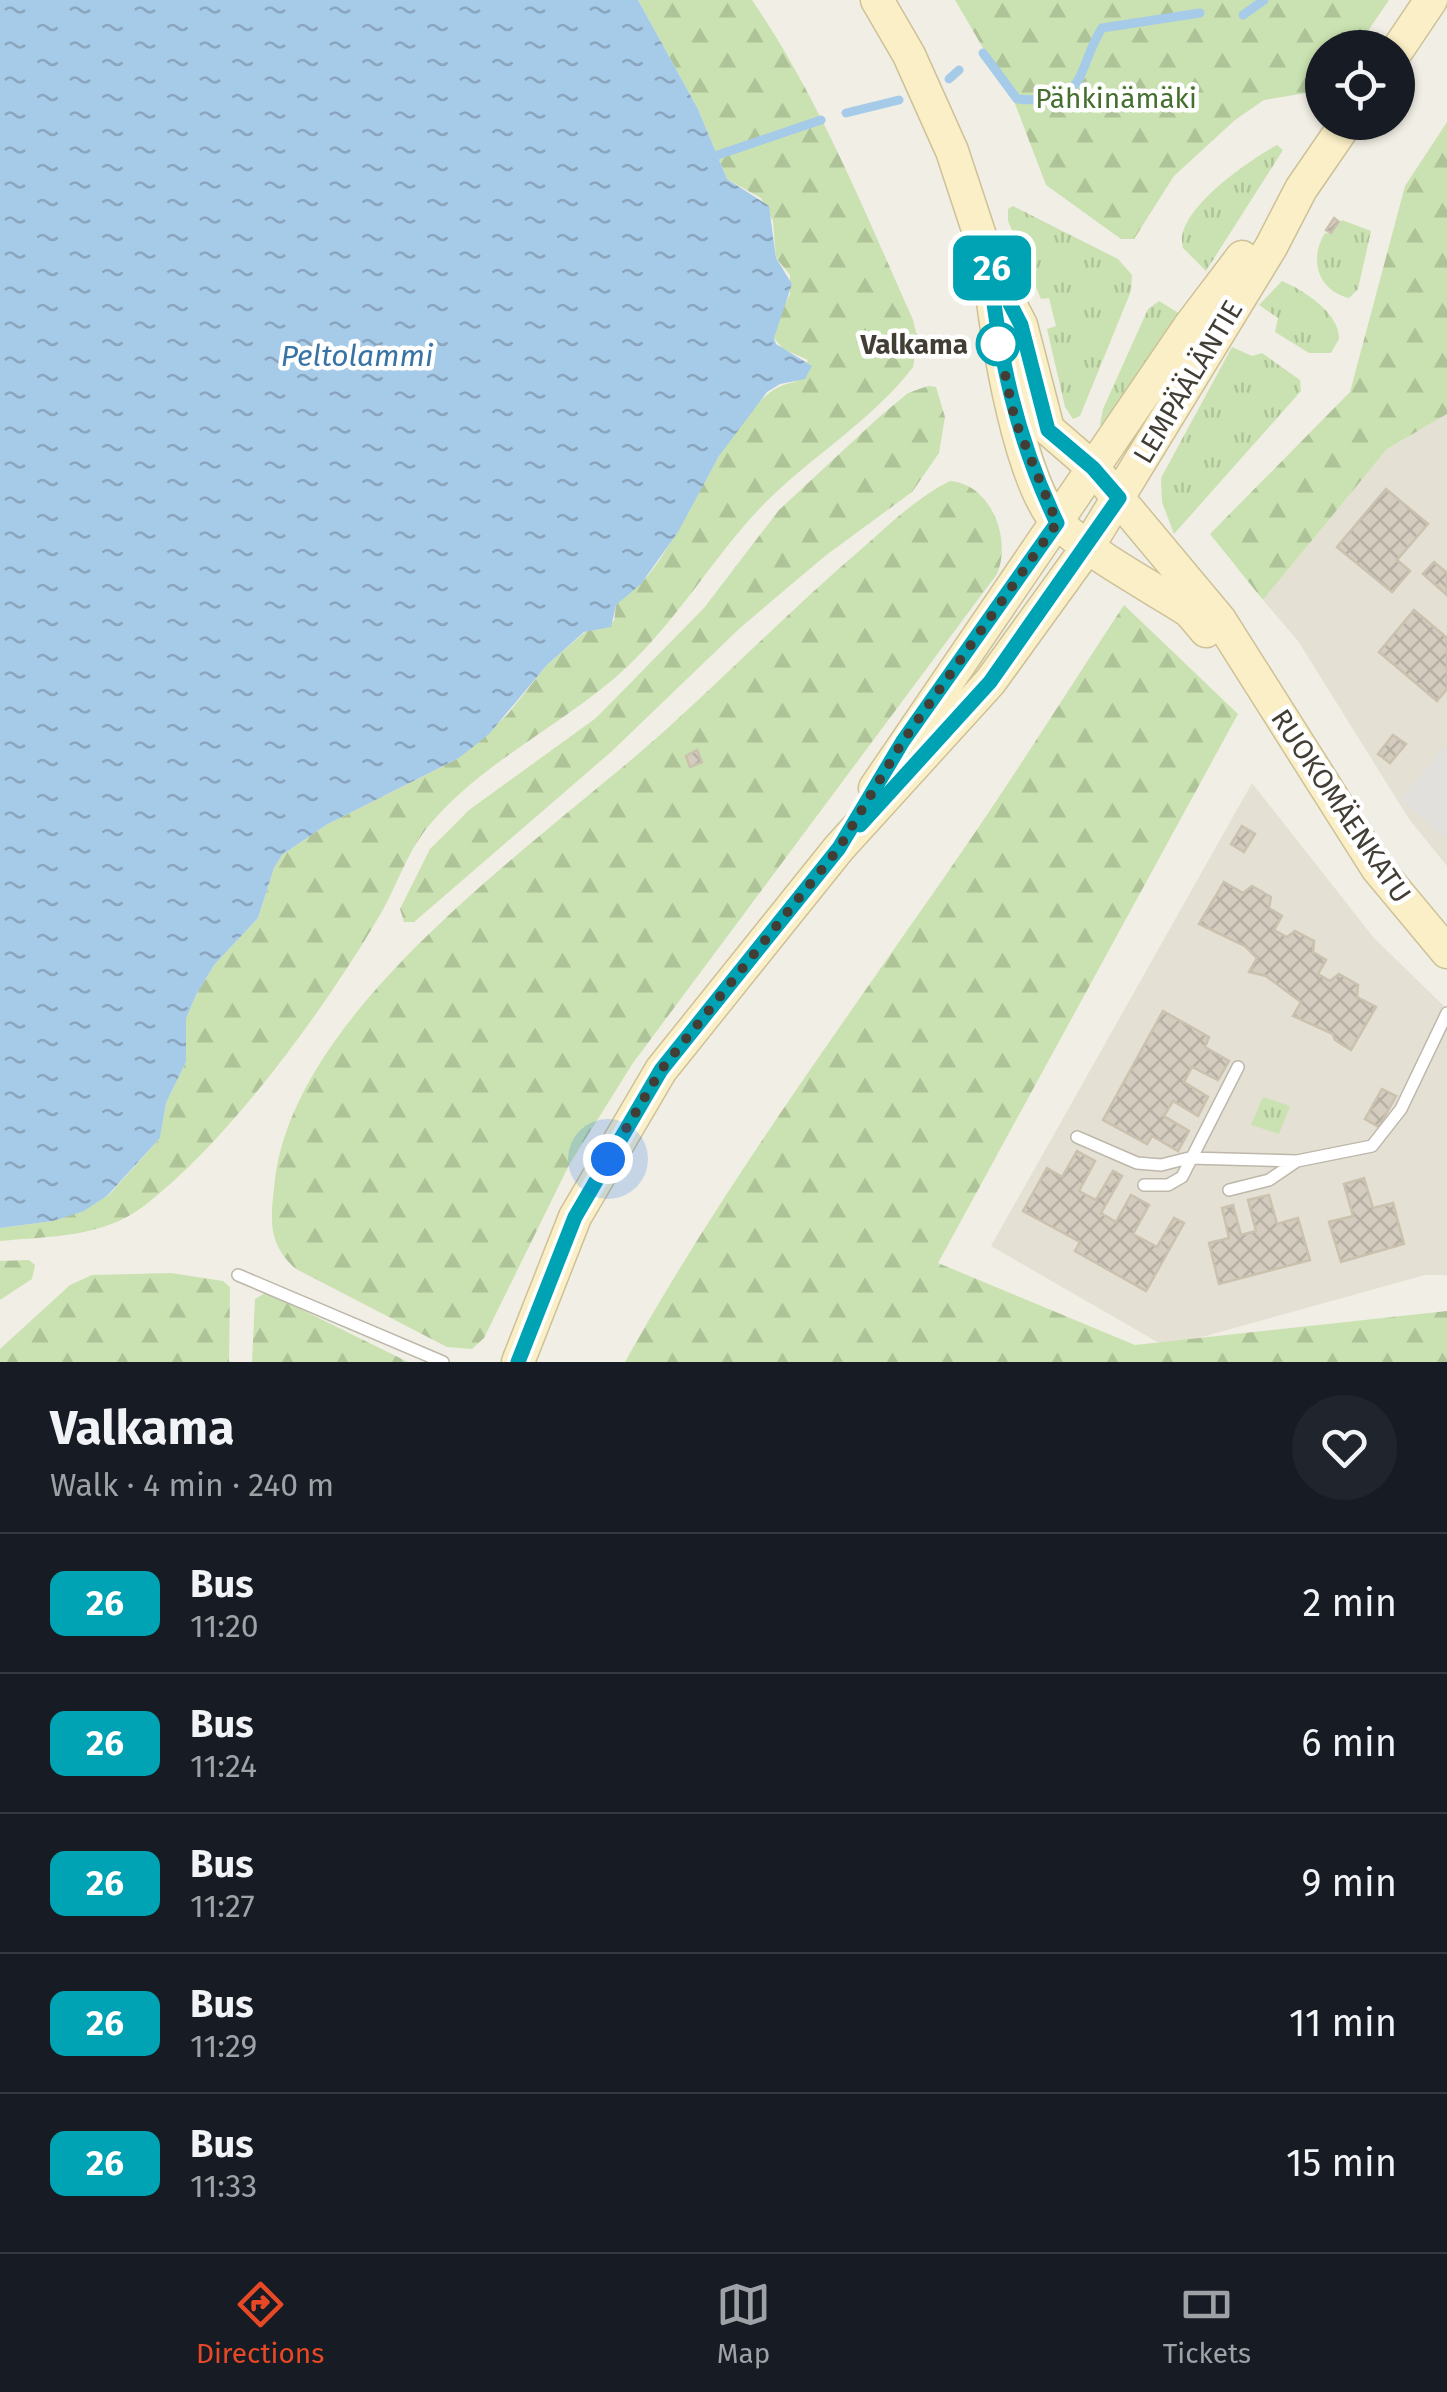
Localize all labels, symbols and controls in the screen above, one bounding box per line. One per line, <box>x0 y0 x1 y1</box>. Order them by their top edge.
map controls <box>1305 30 1415 140</box>
button: locate <box>1305 30 1415 140</box>
park label: Pähkinämäki <box>1035 82 1197 115</box>
line badge: 26 <box>947 236 1037 300</box>
text: 26 <box>973 247 1011 289</box>
street label: LEMPÄÄLÄNTIE <box>1126 295 1250 469</box>
marker: Valkama <box>977 323 1019 365</box>
place label: Valkama <box>859 328 968 361</box>
water label: Peltolammi <box>281 338 434 374</box>
street label: RUOKOMÄENKATU <box>1264 703 1418 909</box>
your location <box>583 1134 633 1184</box>
button: heart <box>1292 1395 1397 1500</box>
text: Valkama <box>50 1399 234 1457</box>
text: Walk · 4 min · 240 m <box>50 1466 334 1504</box>
text: Bus <box>190 1561 254 1607</box>
text: 2 min <box>1303 1580 1397 1626</box>
text: 26 <box>86 1582 124 1624</box>
text: 11:20 <box>190 1607 259 1645</box>
text: Bus <box>190 1701 254 1747</box>
text: 6 min <box>1301 1720 1397 1766</box>
text: 26 <box>86 1722 124 1764</box>
text: 11:24 <box>190 1747 257 1785</box>
text: Bus <box>190 1841 254 1887</box>
text: 9 min <box>1301 1860 1397 1906</box>
text: 26 <box>86 1862 124 1904</box>
text: 11:27 <box>190 1887 255 1925</box>
text: Bus <box>190 1981 254 2027</box>
text: 11 min <box>1289 2000 1397 2046</box>
text: 26 <box>86 2002 124 2044</box>
text: 11:29 <box>190 2027 257 2065</box>
text: Bus <box>190 2121 254 2167</box>
text: 15 min <box>1286 2140 1397 2186</box>
text: 26 <box>86 2142 124 2184</box>
text: 11:33 <box>190 2167 257 2205</box>
tab: Directions <box>196 2277 324 2370</box>
tab: Map <box>716 2277 771 2370</box>
tab: Tickets <box>1163 2277 1251 2370</box>

